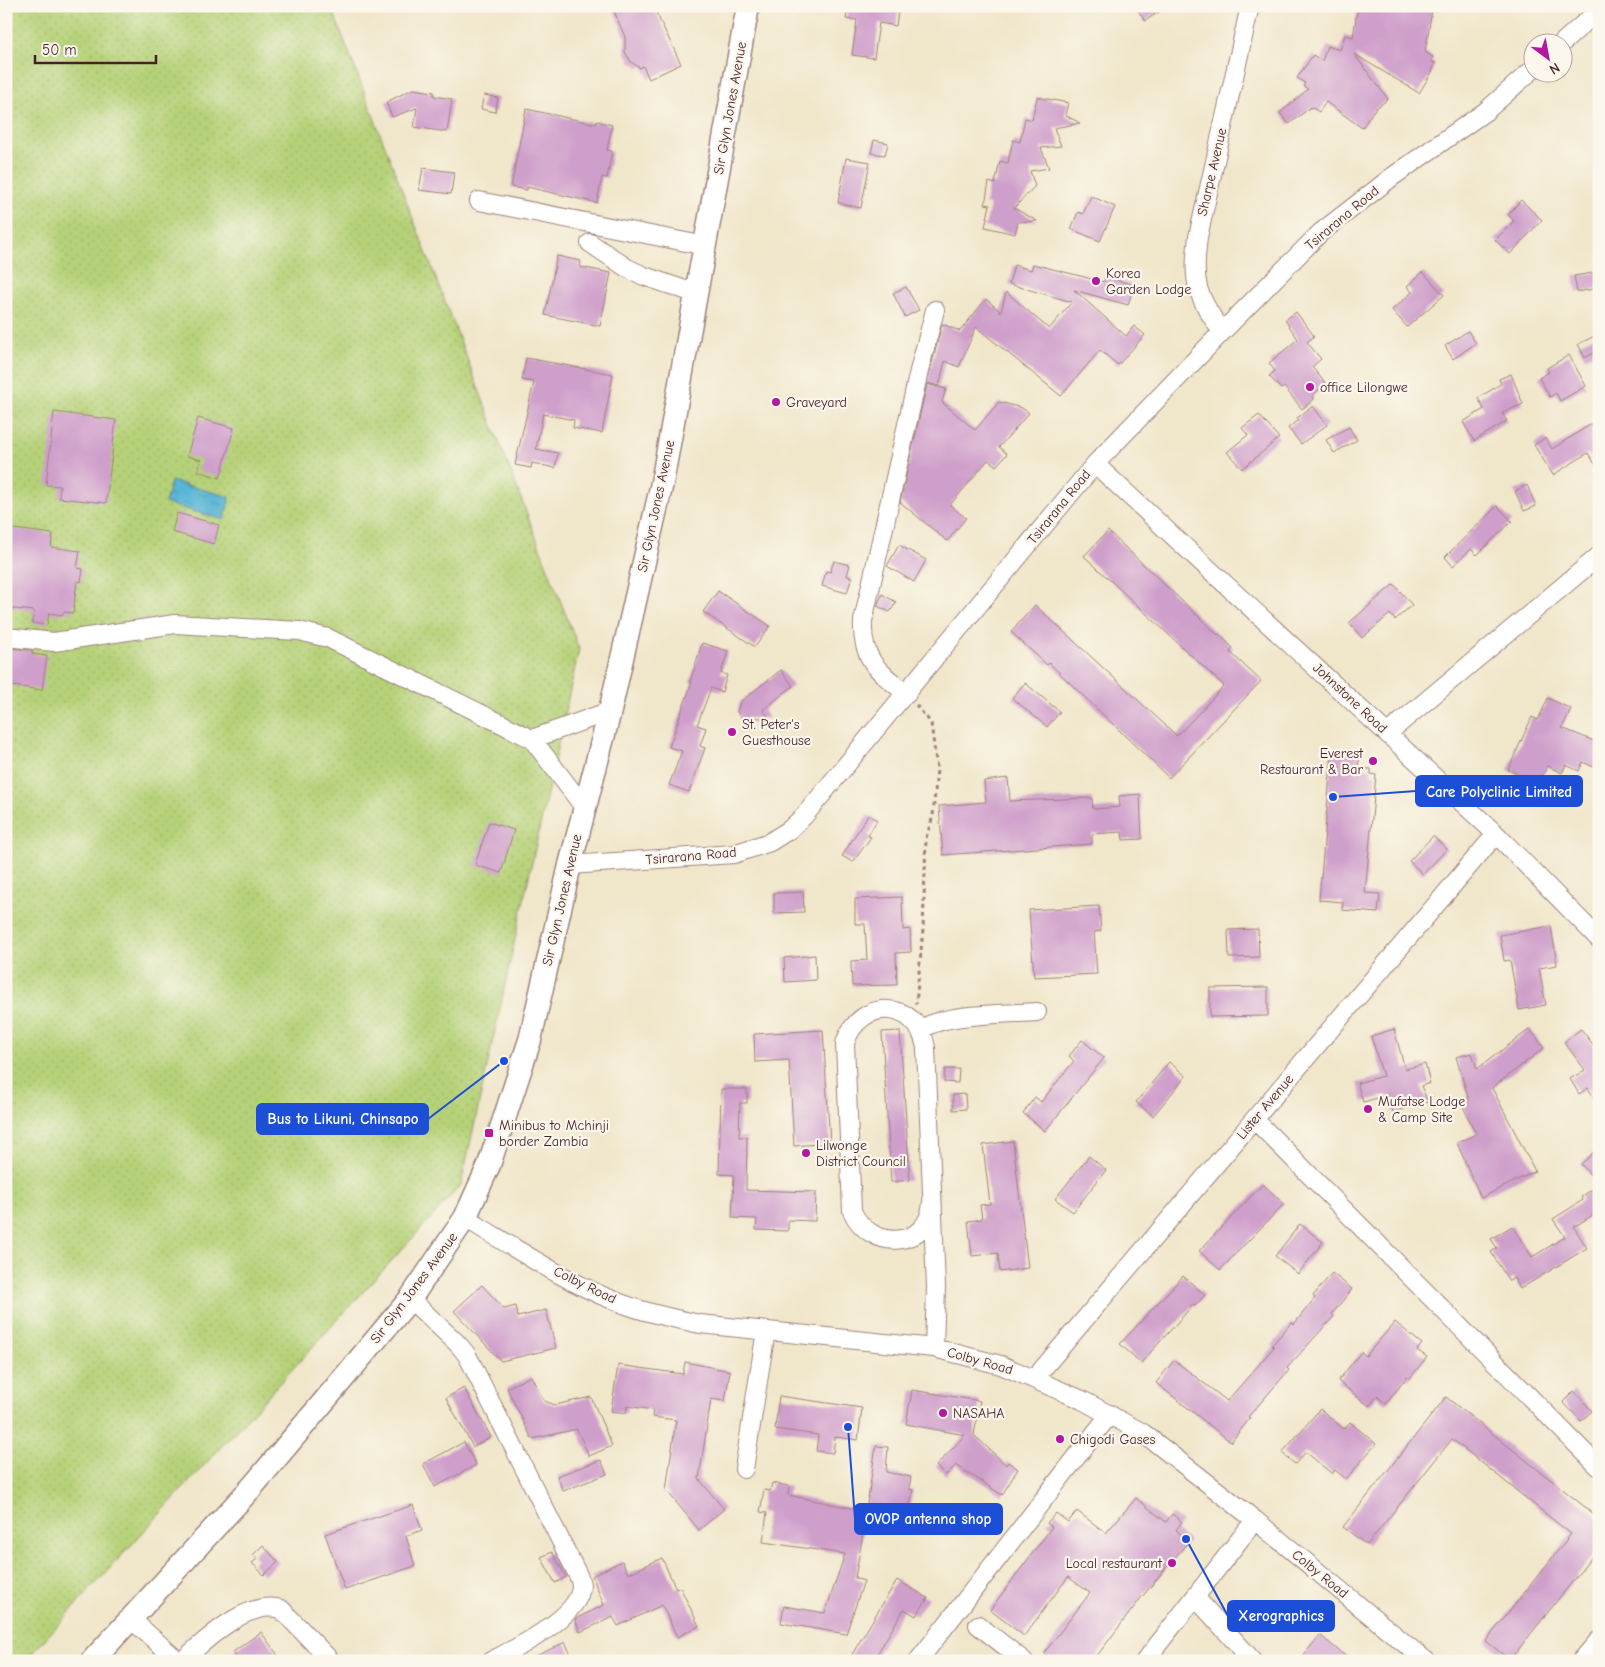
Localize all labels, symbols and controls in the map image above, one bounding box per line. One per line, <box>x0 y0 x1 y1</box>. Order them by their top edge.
scale bar <box>35 32 156 64</box>
north arrow <box>1522 32 1572 82</box>
street label: Sir Glyn Jones Avenue <box>710 40 750 176</box>
text: 50 m <box>42 41 77 59</box>
text: N <box>1546 59 1563 78</box>
street label: Sharpe Avenue <box>1194 126 1230 218</box>
street label: Tsirarana Road <box>1302 182 1382 254</box>
place label: Korea Garden Lodge <box>1106 265 1191 298</box>
marker: Korea Garden Lodge <box>1090 275 1102 287</box>
place label: office Lilongwe <box>1320 379 1408 396</box>
marker: office Lilongwe <box>1304 381 1316 393</box>
place label: Graveyard <box>786 394 847 411</box>
marker: Graveyard <box>770 396 782 408</box>
street label: Sir Glyn Jones Avenue <box>634 438 678 574</box>
street label: Tsirarana Road <box>1024 466 1094 548</box>
street label: Johnstone Road <box>1309 659 1391 737</box>
place label: St. Peter's Guesthouse <box>742 716 811 749</box>
marker: St. Peter's Guesthouse <box>726 726 738 738</box>
place label: Everest Restaurant & Bar <box>1260 745 1364 778</box>
marker: Everest Restaurant & Bar <box>1367 755 1379 767</box>
callout: Care Polyclinic Limited <box>1416 776 1582 806</box>
text: Care Polyclinic Limited <box>1426 783 1572 801</box>
street label: Sir Glyn Jones Avenue <box>539 833 585 967</box>
street label: Tsirarana Road <box>645 844 737 868</box>
street label: Lister Avenue <box>1233 1071 1297 1143</box>
place label: Mufatse Lodge & Camp Site <box>1378 1093 1465 1126</box>
marker: Mufatse Lodge & Camp Site <box>1362 1103 1374 1115</box>
callout: Bus to Likuni, Chinsapo <box>257 1104 428 1134</box>
text: Bus to Likuni, Chinsapo <box>267 1110 419 1128</box>
place label: Minibus to Mchinji border Zambia <box>499 1117 609 1150</box>
marker: Minibus to Mchinji border Zambia <box>483 1127 495 1139</box>
place label: Lilwonge District Council <box>816 1137 906 1170</box>
marker: Lilwonge District Council <box>800 1147 812 1159</box>
street label: Sir Glyn Jones Avenue <box>367 1229 461 1347</box>
street label: Colby Road <box>551 1263 619 1307</box>
street label: Colby Road <box>945 1344 1015 1378</box>
place label: NASAHA <box>953 1405 1004 1422</box>
marker: NASAHA <box>937 1407 949 1419</box>
place label: Chigodi Gases <box>1070 1431 1155 1448</box>
marker: Chigodi Gases <box>1054 1433 1066 1445</box>
callout: OVOP antenna shop <box>855 1504 1002 1534</box>
text: OVOP antenna shop <box>865 1510 992 1528</box>
street label: Colby Road <box>1288 1546 1352 1602</box>
place label: Local restaurant <box>1066 1555 1163 1572</box>
marker: Local restaurant <box>1166 1557 1178 1569</box>
callout: Xerographics <box>1228 1601 1334 1631</box>
text: Xerographics <box>1238 1607 1324 1625</box>

